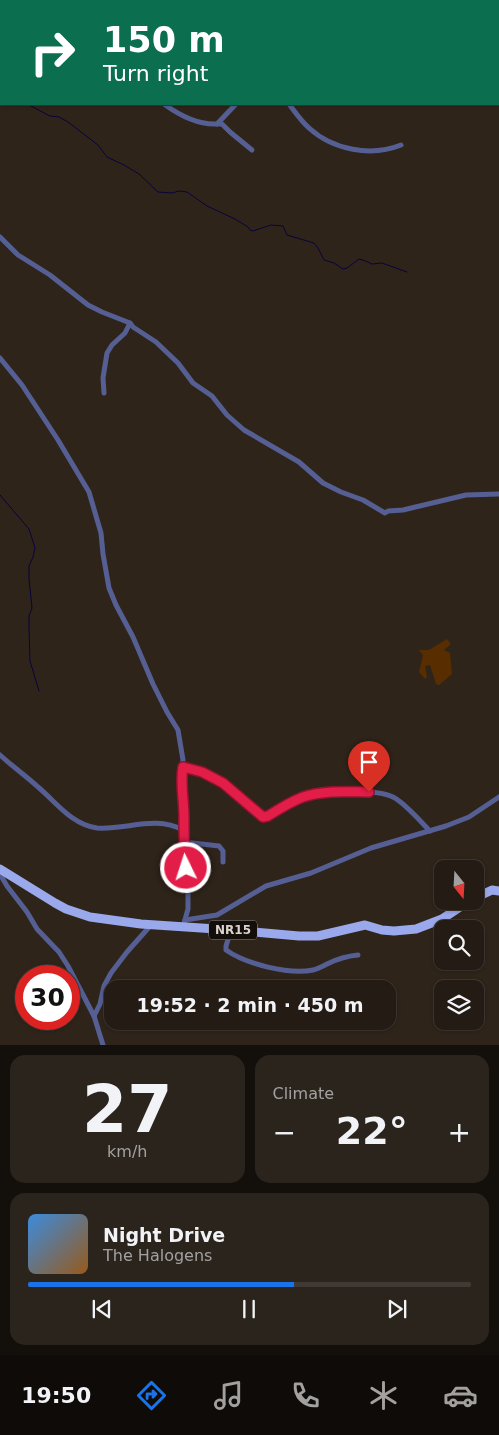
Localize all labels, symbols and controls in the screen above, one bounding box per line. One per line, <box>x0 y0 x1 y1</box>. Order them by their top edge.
icon: right <box>20 20 85 85</box>
text: 150 m <box>103 20 225 60</box>
text: Turn right <box>103 61 208 86</box>
pin <box>348 741 390 792</box>
icon: arrive <box>355 748 383 776</box>
position arrow <box>159 841 211 893</box>
north arrow <box>434 860 484 910</box>
map controls <box>434 860 484 1030</box>
road number: NR15 <box>209 920 257 940</box>
button: search <box>434 920 484 970</box>
speed limit sign: 30 <box>15 965 80 1030</box>
button: layers <box>434 980 484 1030</box>
text: 19:52 · 2 min · 450 m <box>136 994 364 1016</box>
text: 27 <box>82 1072 172 1147</box>
text: Climate <box>273 1084 334 1103</box>
text: 22° <box>336 1109 408 1153</box>
text: − <box>273 1116 296 1149</box>
text: + <box>448 1116 471 1149</box>
text: km/h <box>107 1142 147 1161</box>
text: Night Drive <box>103 1224 225 1246</box>
text: The Halogens <box>103 1246 212 1265</box>
icon: previous <box>88 1295 116 1323</box>
icon: pause <box>235 1295 263 1323</box>
icon: next <box>383 1295 411 1323</box>
icon: directions <box>134 1378 169 1413</box>
icon: music <box>211 1378 246 1413</box>
icon: phone <box>288 1378 323 1413</box>
icon: climate <box>366 1378 401 1413</box>
icon: car <box>443 1378 478 1413</box>
text: 19:50 <box>21 1383 91 1408</box>

